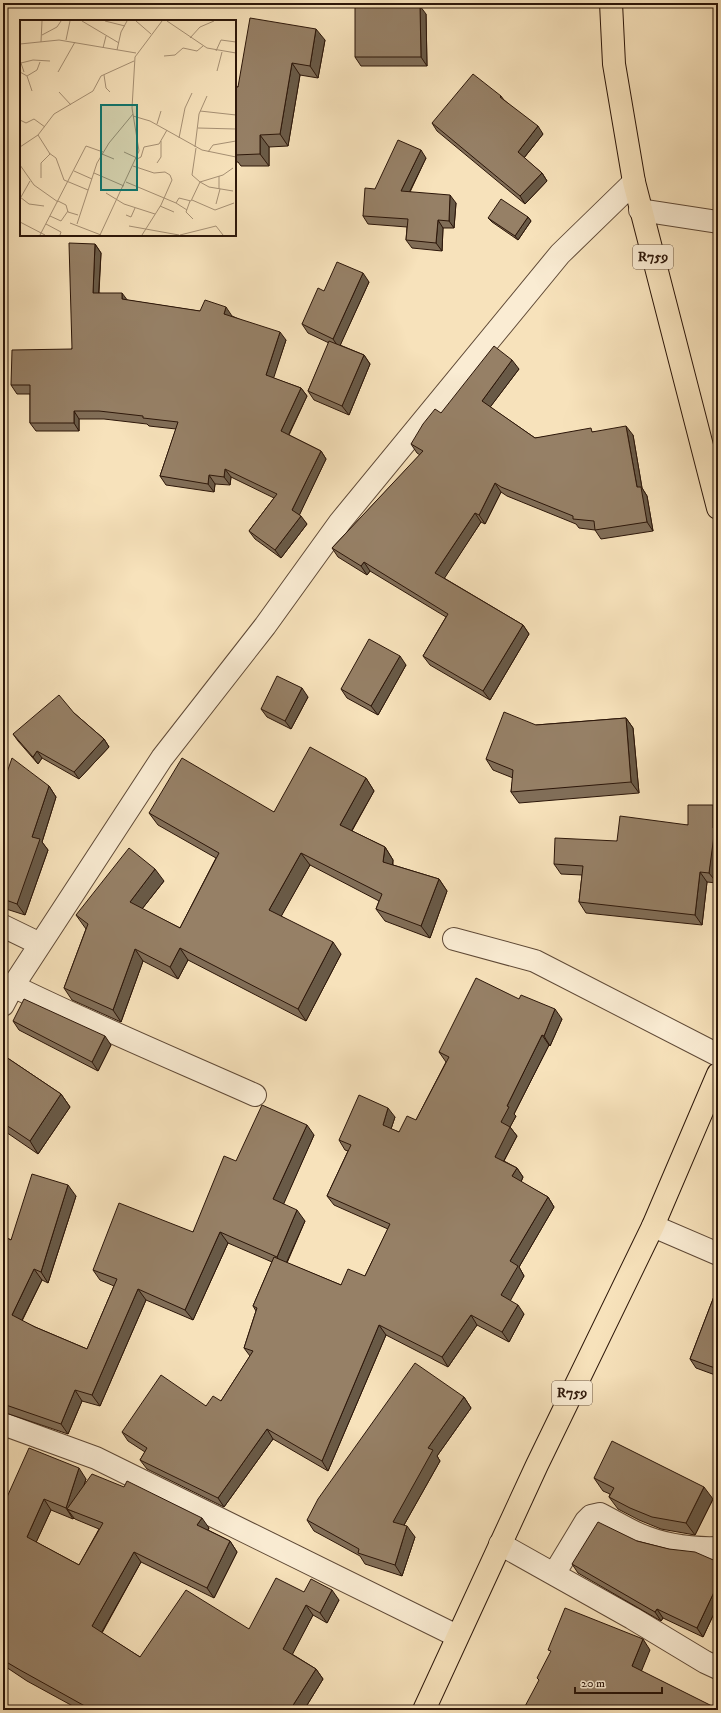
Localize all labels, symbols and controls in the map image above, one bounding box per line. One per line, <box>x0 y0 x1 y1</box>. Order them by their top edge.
inset map <box>20 20 236 236</box>
road number: R759 <box>633 245 673 269</box>
road number: R759 <box>552 1381 592 1405</box>
scale bar <box>575 1669 662 1695</box>
text: 20 m <box>581 1676 605 1691</box>

